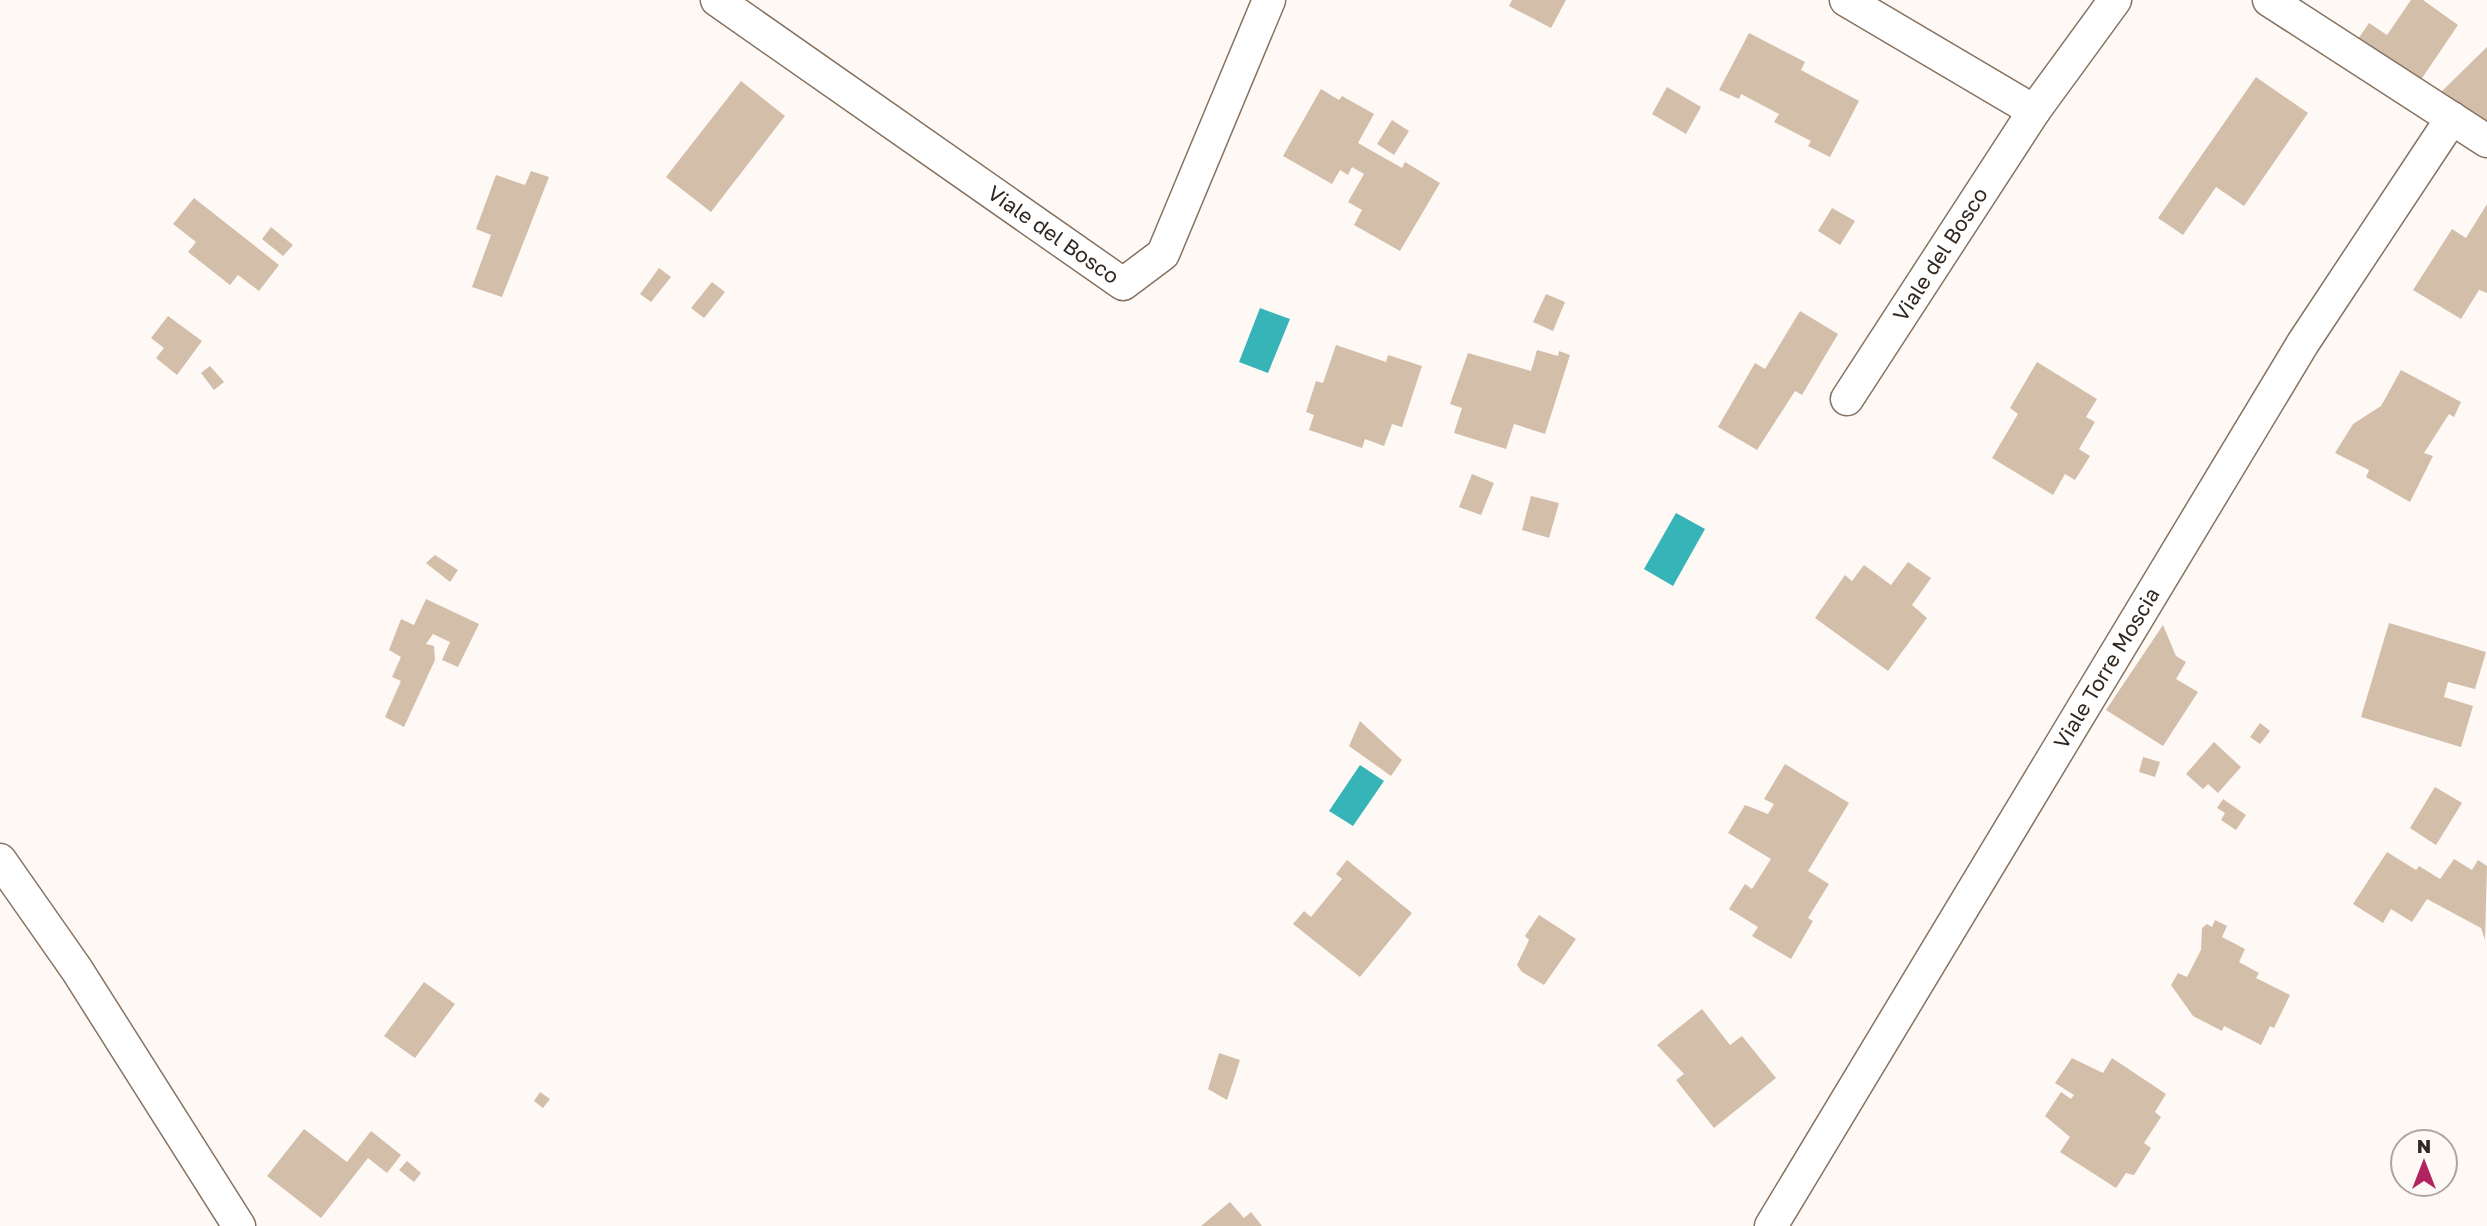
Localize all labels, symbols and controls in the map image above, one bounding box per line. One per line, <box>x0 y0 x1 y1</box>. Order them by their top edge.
street label: Viale del Bosco <box>983 179 1124 289</box>
street label: Viale del Bosco <box>1887 182 1993 326</box>
street label: Viale Torre Moscia <box>2048 582 2165 753</box>
north arrow <box>2389 1128 2459 1198</box>
text: N <box>2417 1134 2431 1157</box>

